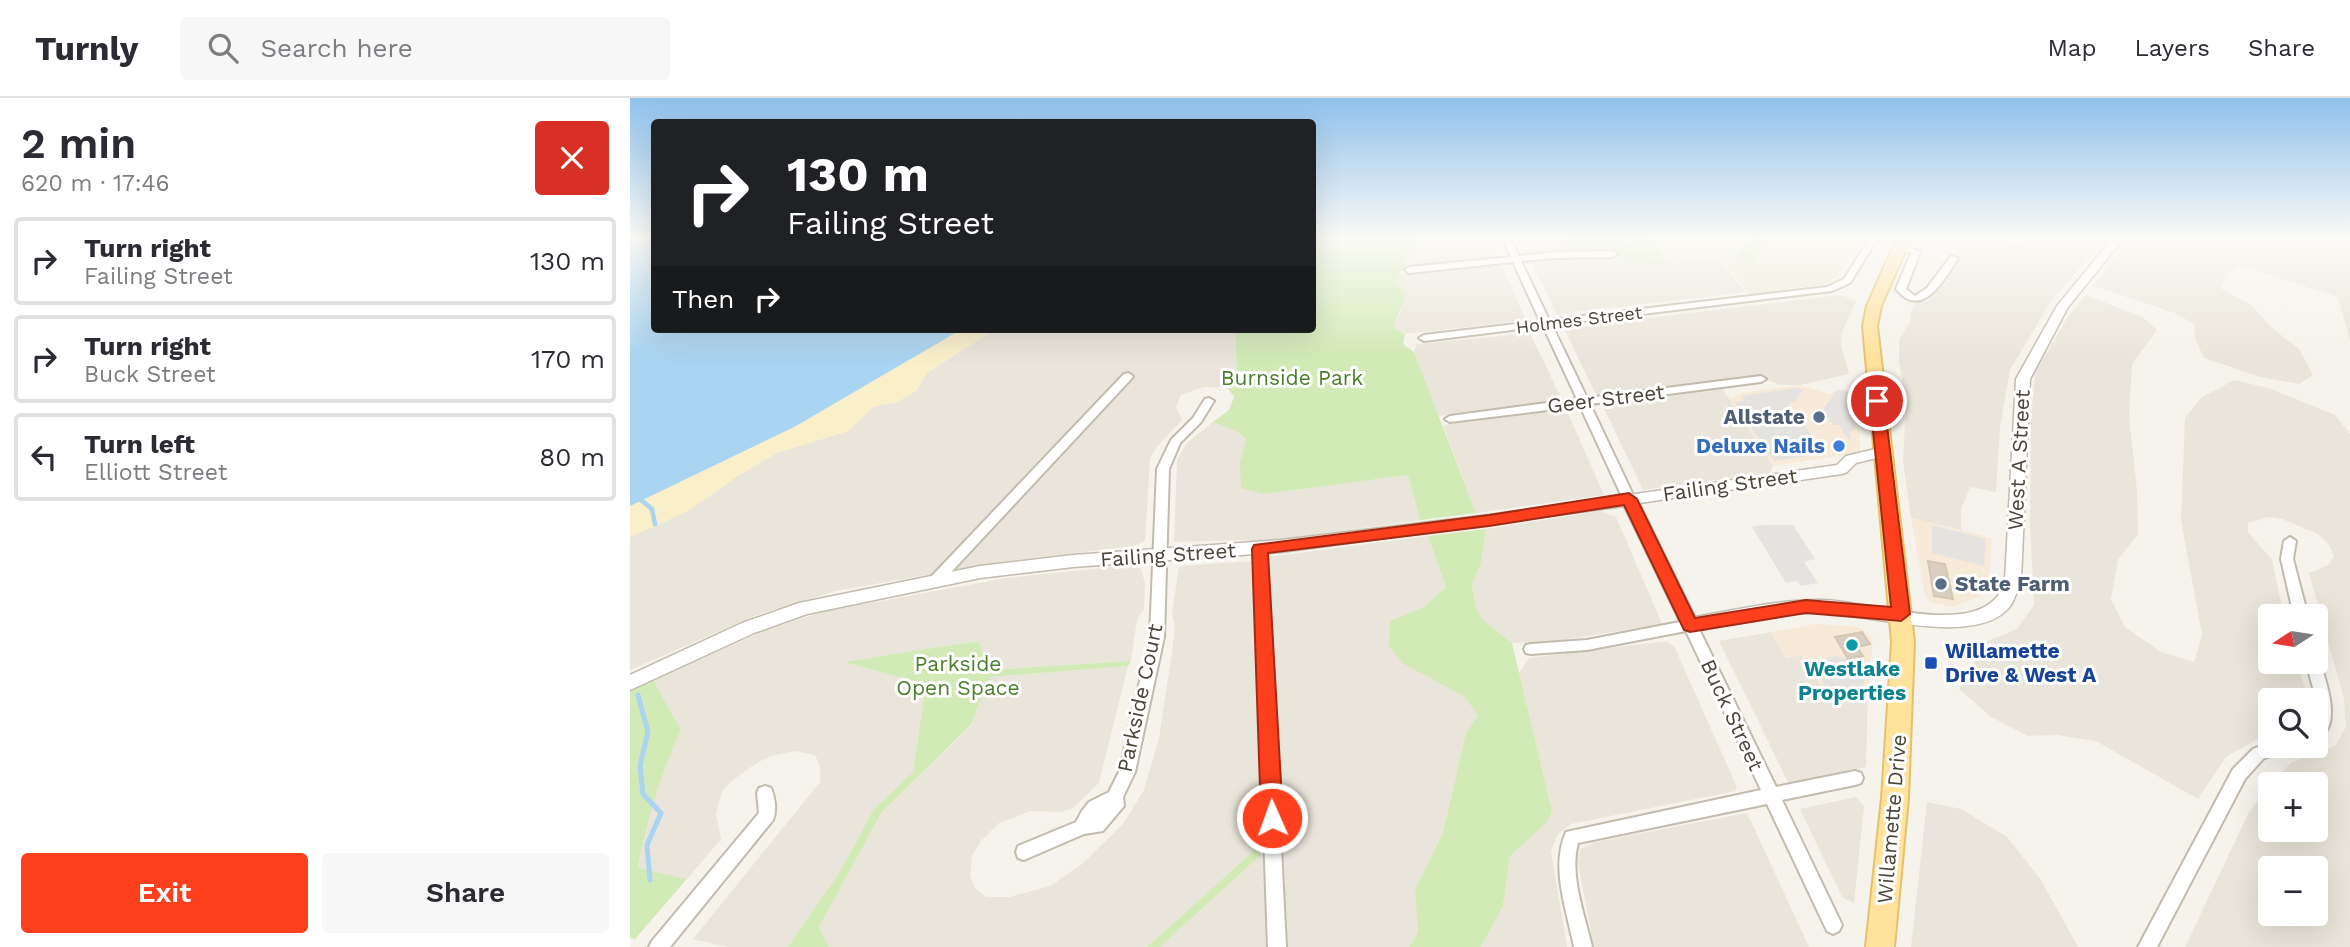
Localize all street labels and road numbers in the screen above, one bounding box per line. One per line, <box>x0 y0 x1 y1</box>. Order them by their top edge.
street label: Holmes Street <box>1515 301 1644 338</box>
street label: Geer Street <box>1546 379 1666 418</box>
street label: West A Street <box>2002 389 2035 531</box>
street label: Failing Street <box>1661 463 1799 506</box>
street label: Failing Street <box>1099 537 1237 572</box>
street label: Parkside Court <box>1112 621 1167 774</box>
street label: Buck Street <box>1696 655 1769 775</box>
street label: Willamette Drive <box>1872 733 1911 905</box>

